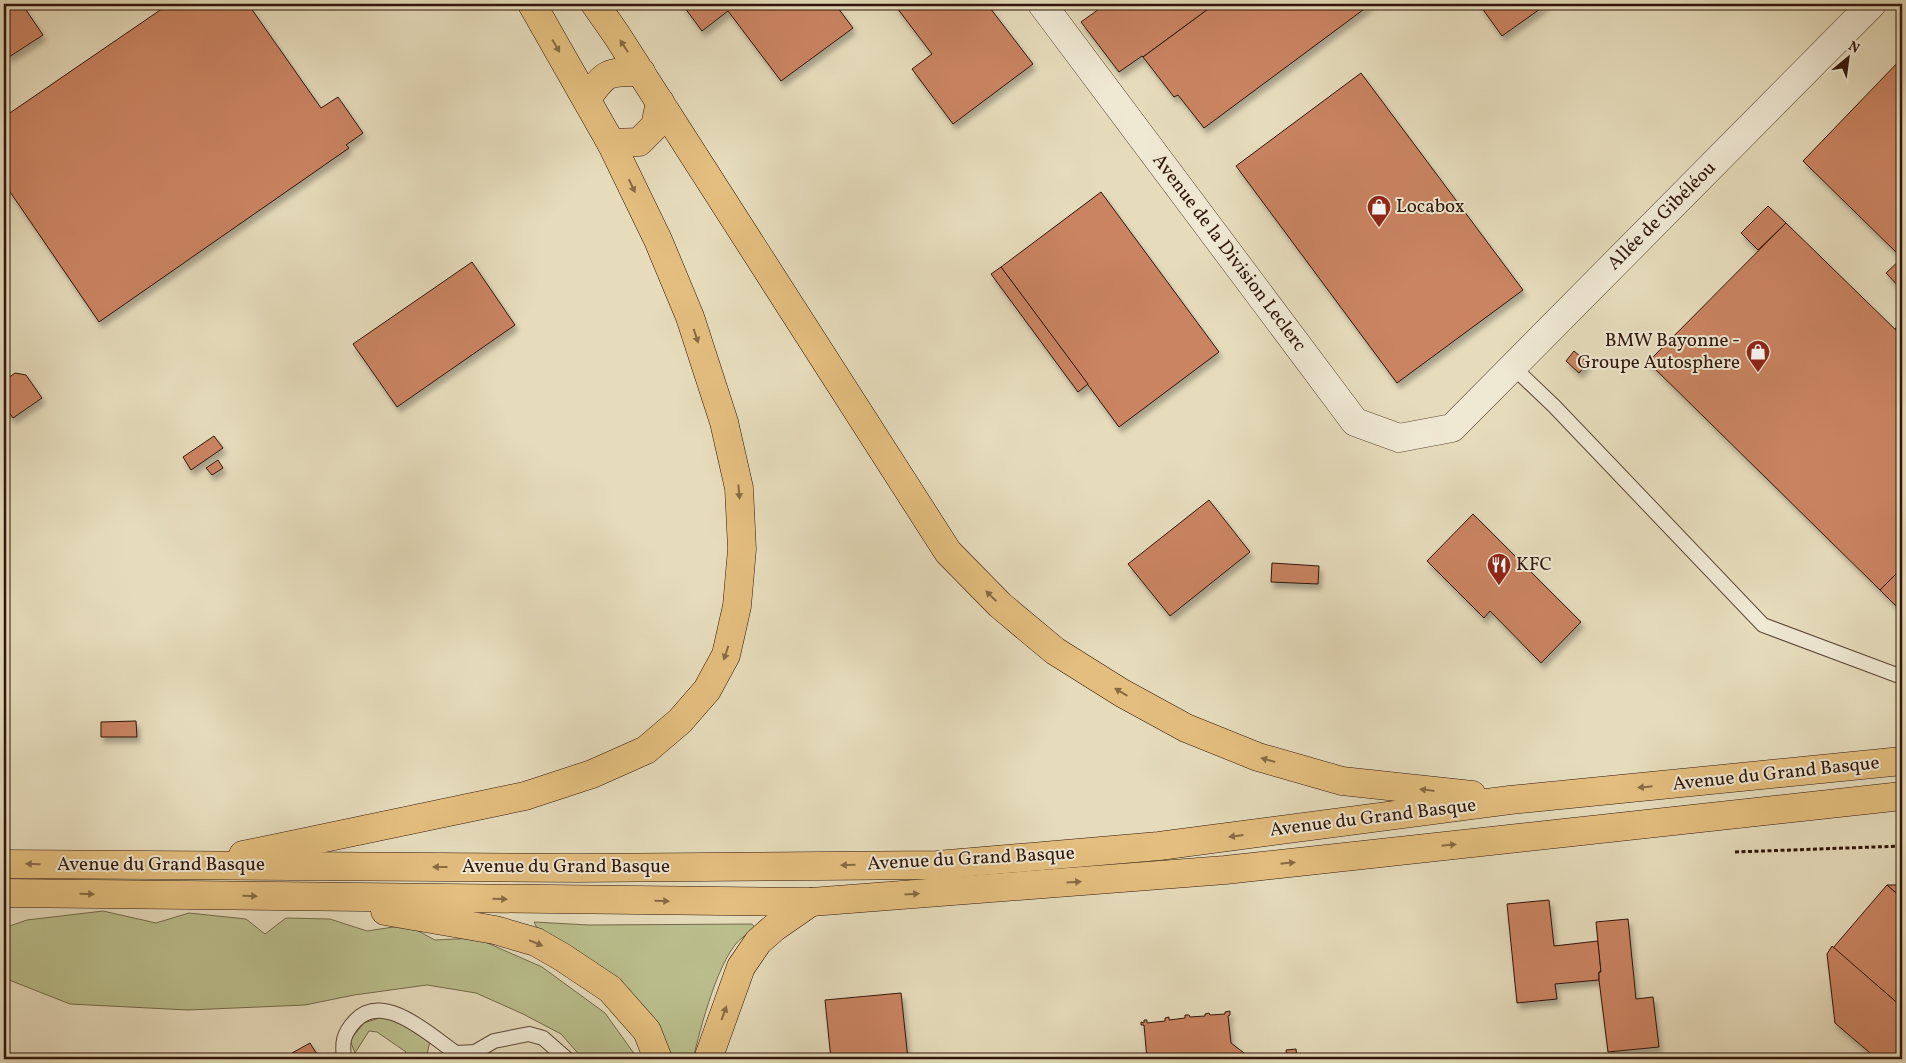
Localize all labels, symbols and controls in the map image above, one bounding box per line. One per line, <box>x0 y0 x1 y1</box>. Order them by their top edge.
north arrow <box>1824 32 1874 82</box>
text: N <box>1845 37 1863 59</box>
one-way arrow <box>552 39 561 52</box>
one-way arrow <box>619 39 629 52</box>
street label: Avenue de la Division Leclerc <box>1146 149 1312 357</box>
street label: Allée de Gibéléou <box>1602 156 1722 276</box>
one-way arrow <box>629 179 637 193</box>
shop icon: Locabox <box>1366 194 1392 228</box>
place label: Locabox <box>1396 194 1465 220</box>
place label: BMW Bayonne - Groupe Autosphere <box>1577 328 1740 376</box>
one-way arrow <box>692 329 700 344</box>
shop icon: BMW Bayonne - Groupe Autosphere <box>1745 339 1771 373</box>
one-way arrow <box>735 484 743 500</box>
restaurant icon: KFC <box>1486 552 1512 586</box>
place label: KFC <box>1516 552 1552 578</box>
one-way arrow <box>985 590 997 602</box>
one-way arrow <box>721 646 729 661</box>
one-way arrow <box>1114 688 1127 697</box>
street label: Avenue du Grand Basque <box>1671 750 1881 798</box>
one-way arrow <box>1261 756 1276 764</box>
one-way arrow <box>1636 783 1652 791</box>
one-way arrow <box>1419 785 1435 793</box>
street label: Avenue du Grand Basque <box>1268 792 1478 844</box>
one-way arrow <box>1228 832 1244 840</box>
street label: Avenue du Grand Basque <box>867 841 1075 877</box>
one-way arrow <box>1442 841 1458 849</box>
street label: Avenue du Grand Basque <box>57 852 265 878</box>
street label: Avenue du Grand Basque <box>462 854 670 880</box>
one-way arrow <box>1280 859 1296 867</box>
one-way arrow <box>25 860 41 868</box>
one-way arrow <box>840 862 856 870</box>
one-way arrow <box>432 863 448 871</box>
one-way arrow <box>1066 878 1082 886</box>
one-way arrow <box>80 890 96 898</box>
one-way arrow <box>904 890 920 898</box>
one-way arrow <box>242 892 258 900</box>
one-way arrow <box>492 895 508 903</box>
one-way arrow <box>655 897 671 905</box>
one-way arrow <box>529 940 543 948</box>
one-way arrow <box>721 1006 728 1021</box>

